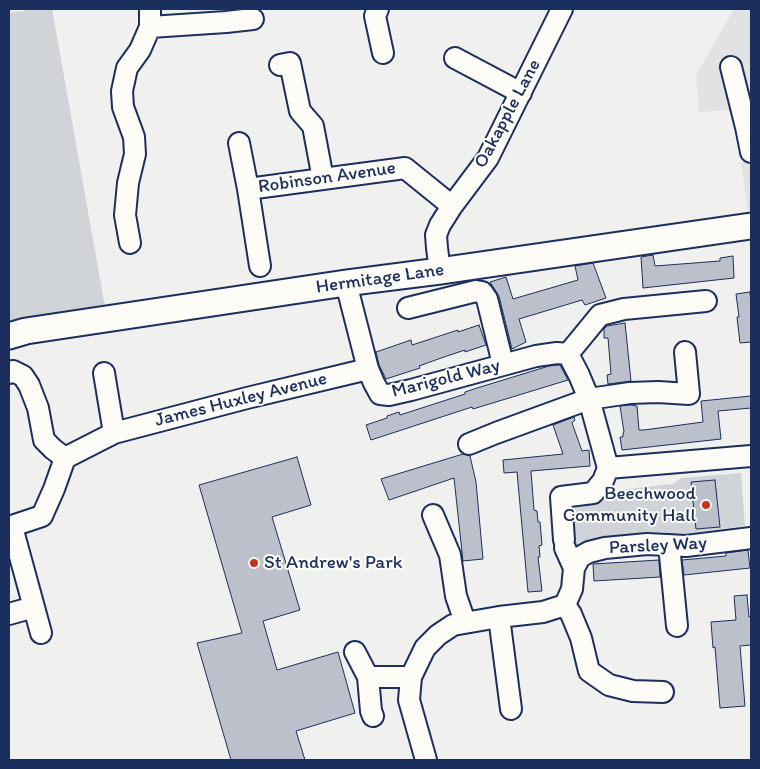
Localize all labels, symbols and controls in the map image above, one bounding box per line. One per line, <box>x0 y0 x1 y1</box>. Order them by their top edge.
street label: Oakapple Lane <box>470 56 546 172</box>
street label: Robinson Avenue <box>257 157 397 199</box>
street label: Hermitage Lane <box>314 259 446 299</box>
street label: Marigold Way <box>389 355 503 403</box>
street label: James Huxley Avenue <box>153 368 329 432</box>
place label: Beechwood Community Hall <box>563 483 696 527</box>
marker: Beechwood Community Hall <box>700 499 712 511</box>
street label: Parsley Way <box>609 532 707 560</box>
place label: St Andrew's Park <box>264 552 402 574</box>
marker: St Andrew's Park <box>248 557 260 569</box>

